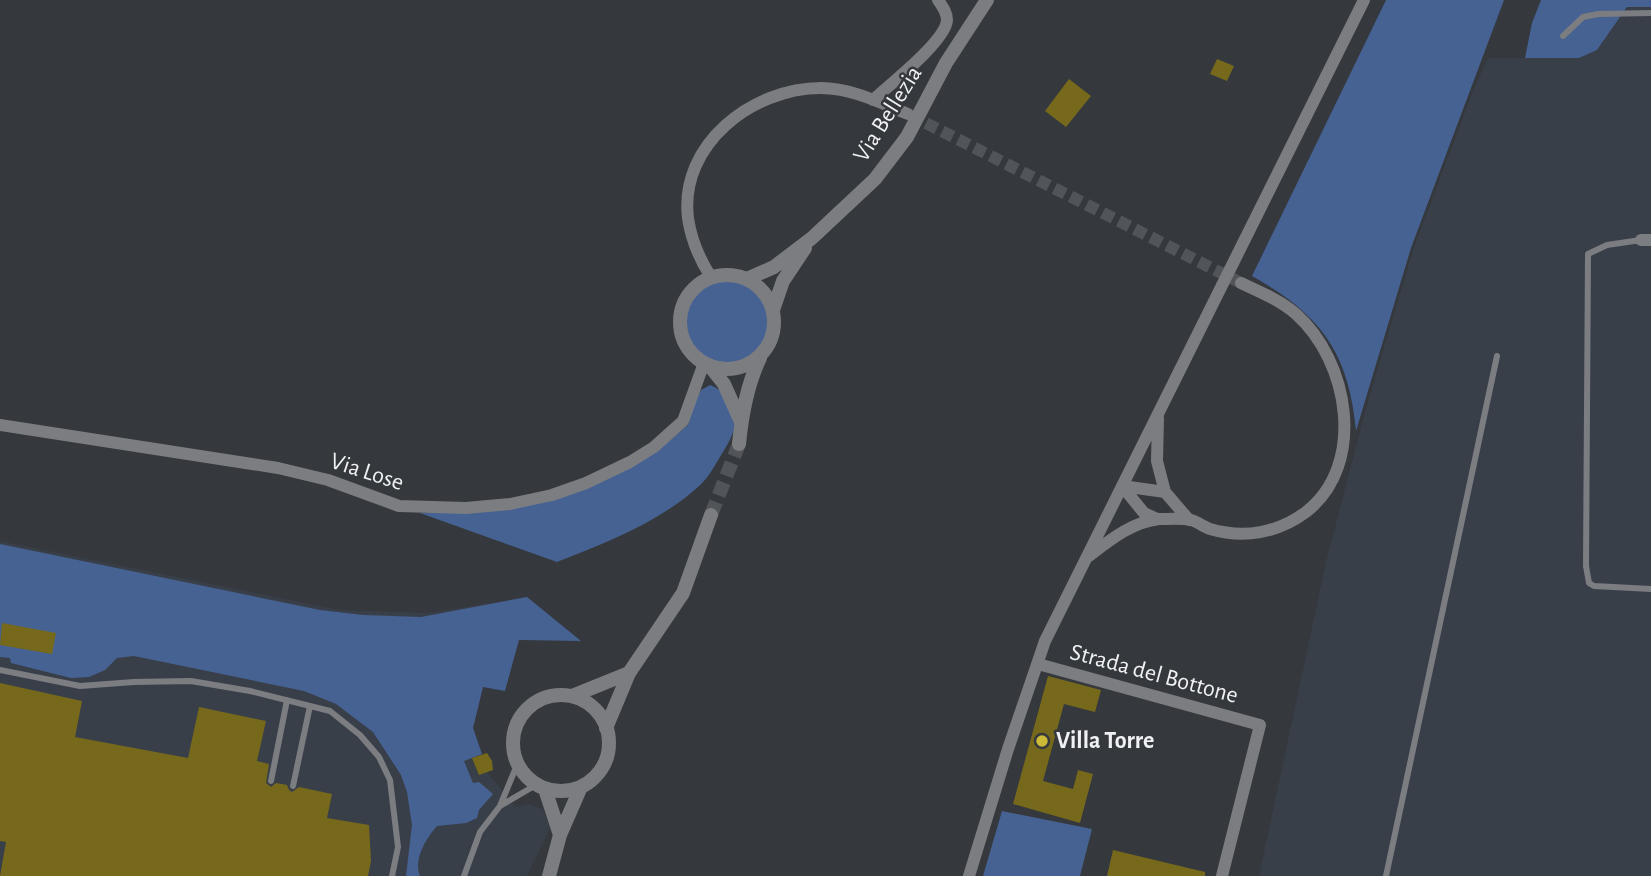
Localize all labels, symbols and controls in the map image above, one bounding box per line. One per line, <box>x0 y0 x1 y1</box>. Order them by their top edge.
street label: Via Bellezia <box>849 62 927 166</box>
street label: Via Lose <box>327 449 407 495</box>
street label: Strada del Bottone <box>1067 640 1241 708</box>
place label: Villa Torre <box>1056 729 1154 753</box>
marker: Villa Torre <box>1034 733 1050 749</box>

